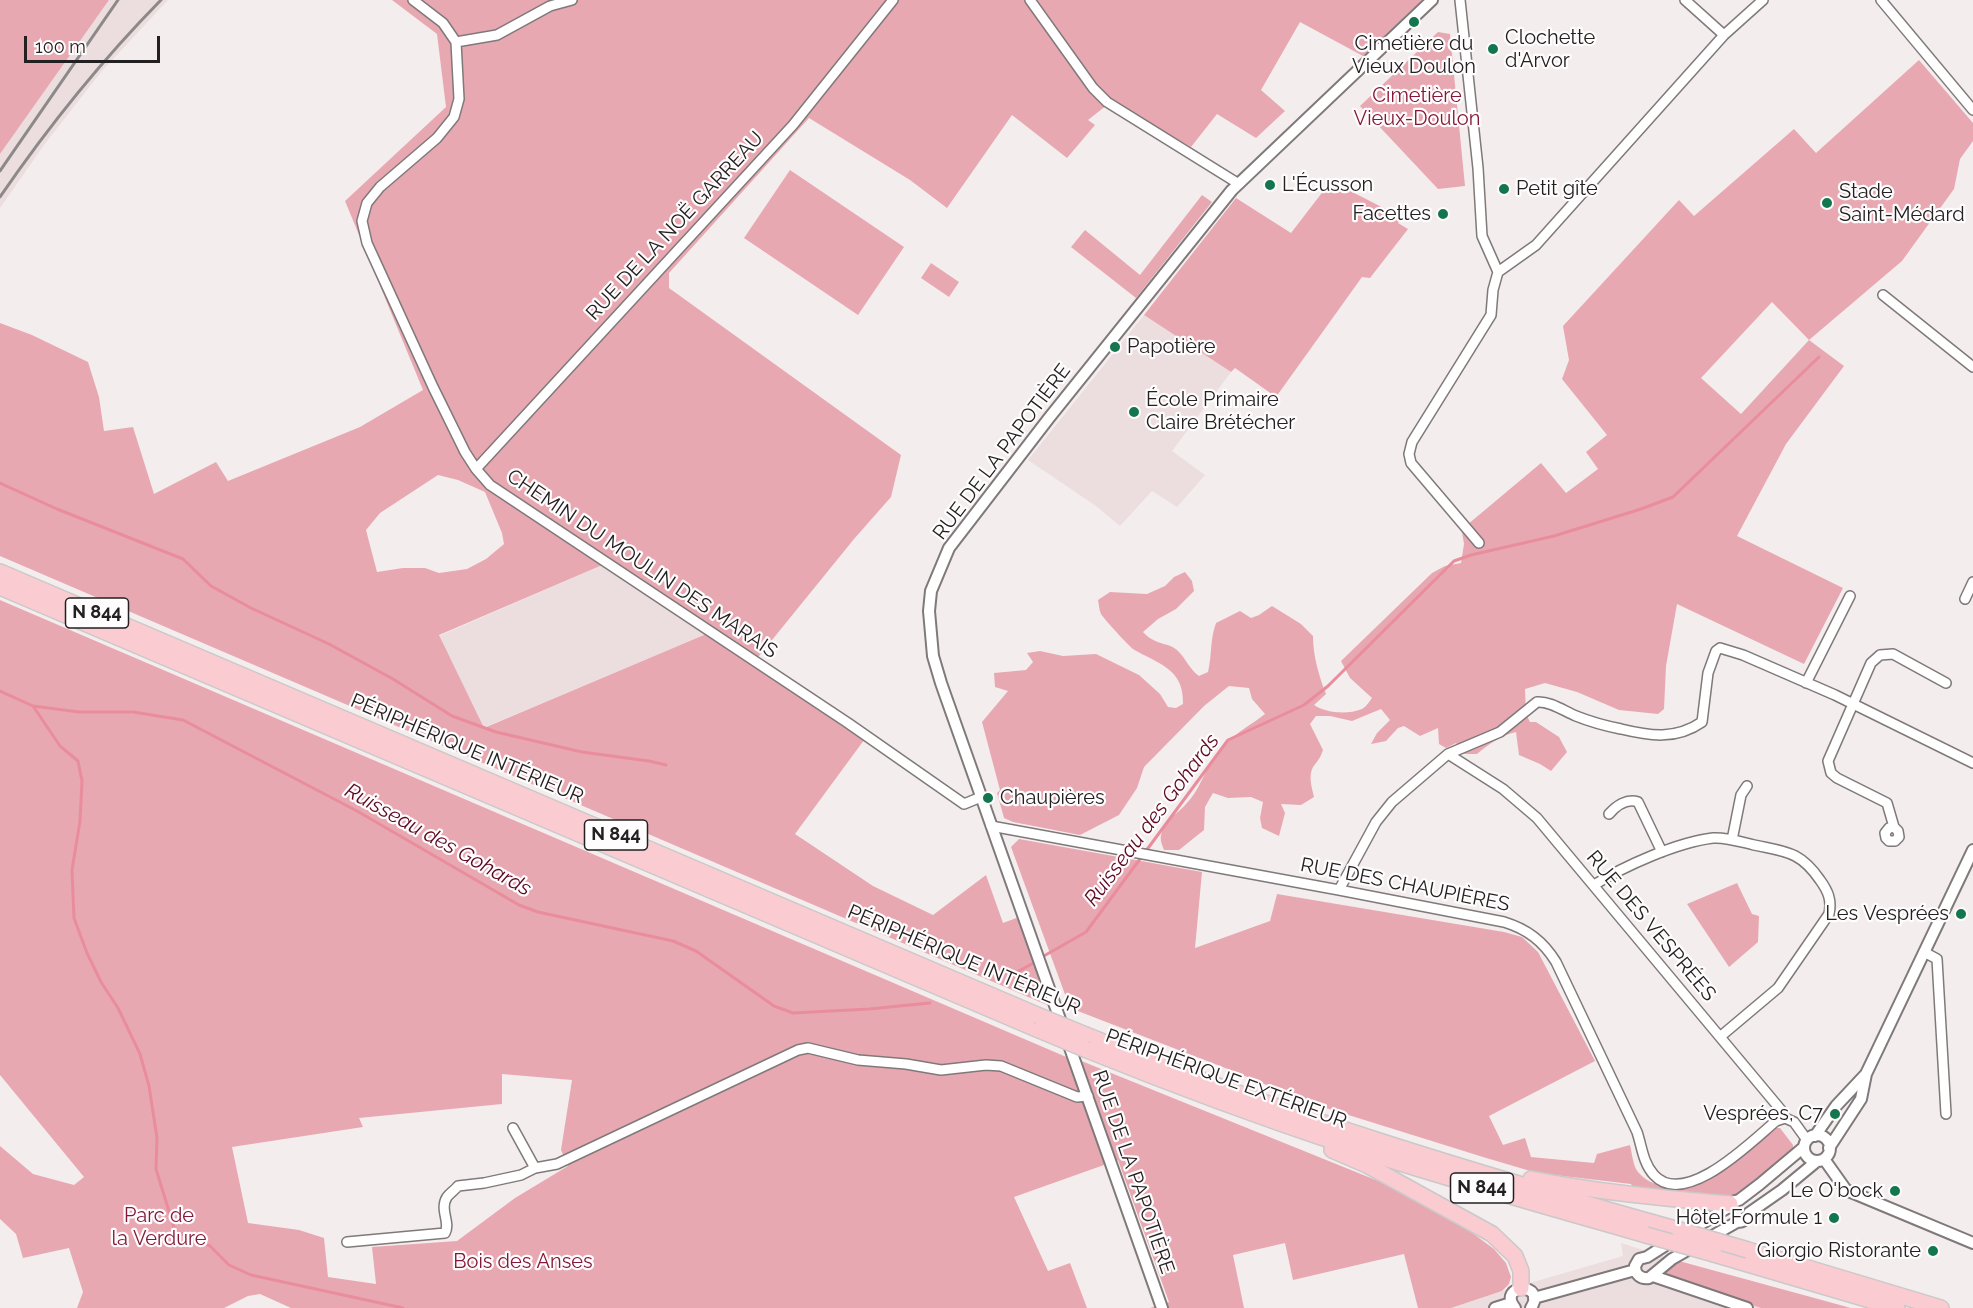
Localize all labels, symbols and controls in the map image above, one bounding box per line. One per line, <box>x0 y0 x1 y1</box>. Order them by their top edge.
marker: Cimetière du Vieux Doulon <box>1407 15 1421 29</box>
scale bar <box>27 24 164 62</box>
place label: Clochette d'Arvor <box>1505 26 1595 73</box>
place label: Cimetière du Vieux Doulon <box>1352 32 1476 79</box>
text: 100 m <box>35 36 86 57</box>
marker: Clochette d'Arvor <box>1486 42 1500 56</box>
park label: Cimetière Vieux-Doulon <box>1354 84 1480 131</box>
street label: RUE DE LA NOË GARREAU <box>581 127 769 325</box>
place label: L'Écusson <box>1282 173 1373 197</box>
place label: Petit gîte <box>1516 177 1598 201</box>
marker: L'Écusson <box>1263 178 1277 192</box>
place label: Stade Saint-Médard <box>1839 180 1965 227</box>
marker: Petit gîte <box>1497 182 1511 196</box>
marker: Stade Saint-Médard <box>1820 196 1834 210</box>
place label: Facettes <box>1352 202 1431 226</box>
marker: Facettes <box>1436 207 1450 221</box>
place label: Papotière <box>1127 335 1216 359</box>
marker: Papotière <box>1108 340 1122 354</box>
street label: RUE DE LA PAPOTIÈRE <box>928 359 1076 545</box>
place label: École Primaire Claire Brétécher <box>1146 388 1295 435</box>
marker: École Primaire Claire Brétécher <box>1127 405 1141 419</box>
street label: CHEMIN DU MOULIN DES MARAIS <box>502 464 782 664</box>
road number: N 844 <box>66 598 128 628</box>
street label: PÉRIPHÉRIQUE INTÉRIEUR <box>347 689 587 809</box>
water label: Ruisseau des Gohards <box>1079 729 1225 911</box>
water label: Ruisseau des Gohards <box>340 778 536 902</box>
place label: Chaupières <box>1000 786 1105 810</box>
marker: Chaupières <box>981 791 995 805</box>
road number: N 844 <box>584 820 648 850</box>
street label: RUE DES VESPRÉES <box>1581 846 1721 1006</box>
street label: RUE DES CHAUPIÈRES <box>1298 853 1512 917</box>
street label: PÉRIPHÉRIQUE INTÉRIEUR <box>844 900 1084 1020</box>
place label: Les Vesprées <box>1825 902 1949 926</box>
marker: Les Vesprées <box>1954 907 1968 921</box>
street label: PÉRIPHÉRIQUE EXTÉRIEUR <box>1102 1024 1350 1134</box>
street label: RUE DE LA PAPOTIÈRE <box>1087 1067 1179 1277</box>
place label: Vesprées, C7 <box>1703 1102 1823 1126</box>
marker: Vesprées, C7 <box>1828 1107 1842 1121</box>
road number: N 844 <box>1450 1173 1514 1203</box>
place label: Le O'bock <box>1790 1179 1883 1203</box>
marker: Le O'bock <box>1888 1184 1902 1198</box>
park label: Parc de la Verdure <box>112 1204 206 1251</box>
place label: Hôtel Formule 1 <box>1676 1206 1822 1230</box>
marker: Hôtel Formule 1 <box>1827 1211 1841 1225</box>
place label: Giorgio Ristorante <box>1757 1239 1921 1263</box>
marker: Giorgio Ristorante <box>1926 1244 1940 1258</box>
park label: Bois des Anses <box>453 1250 593 1274</box>

